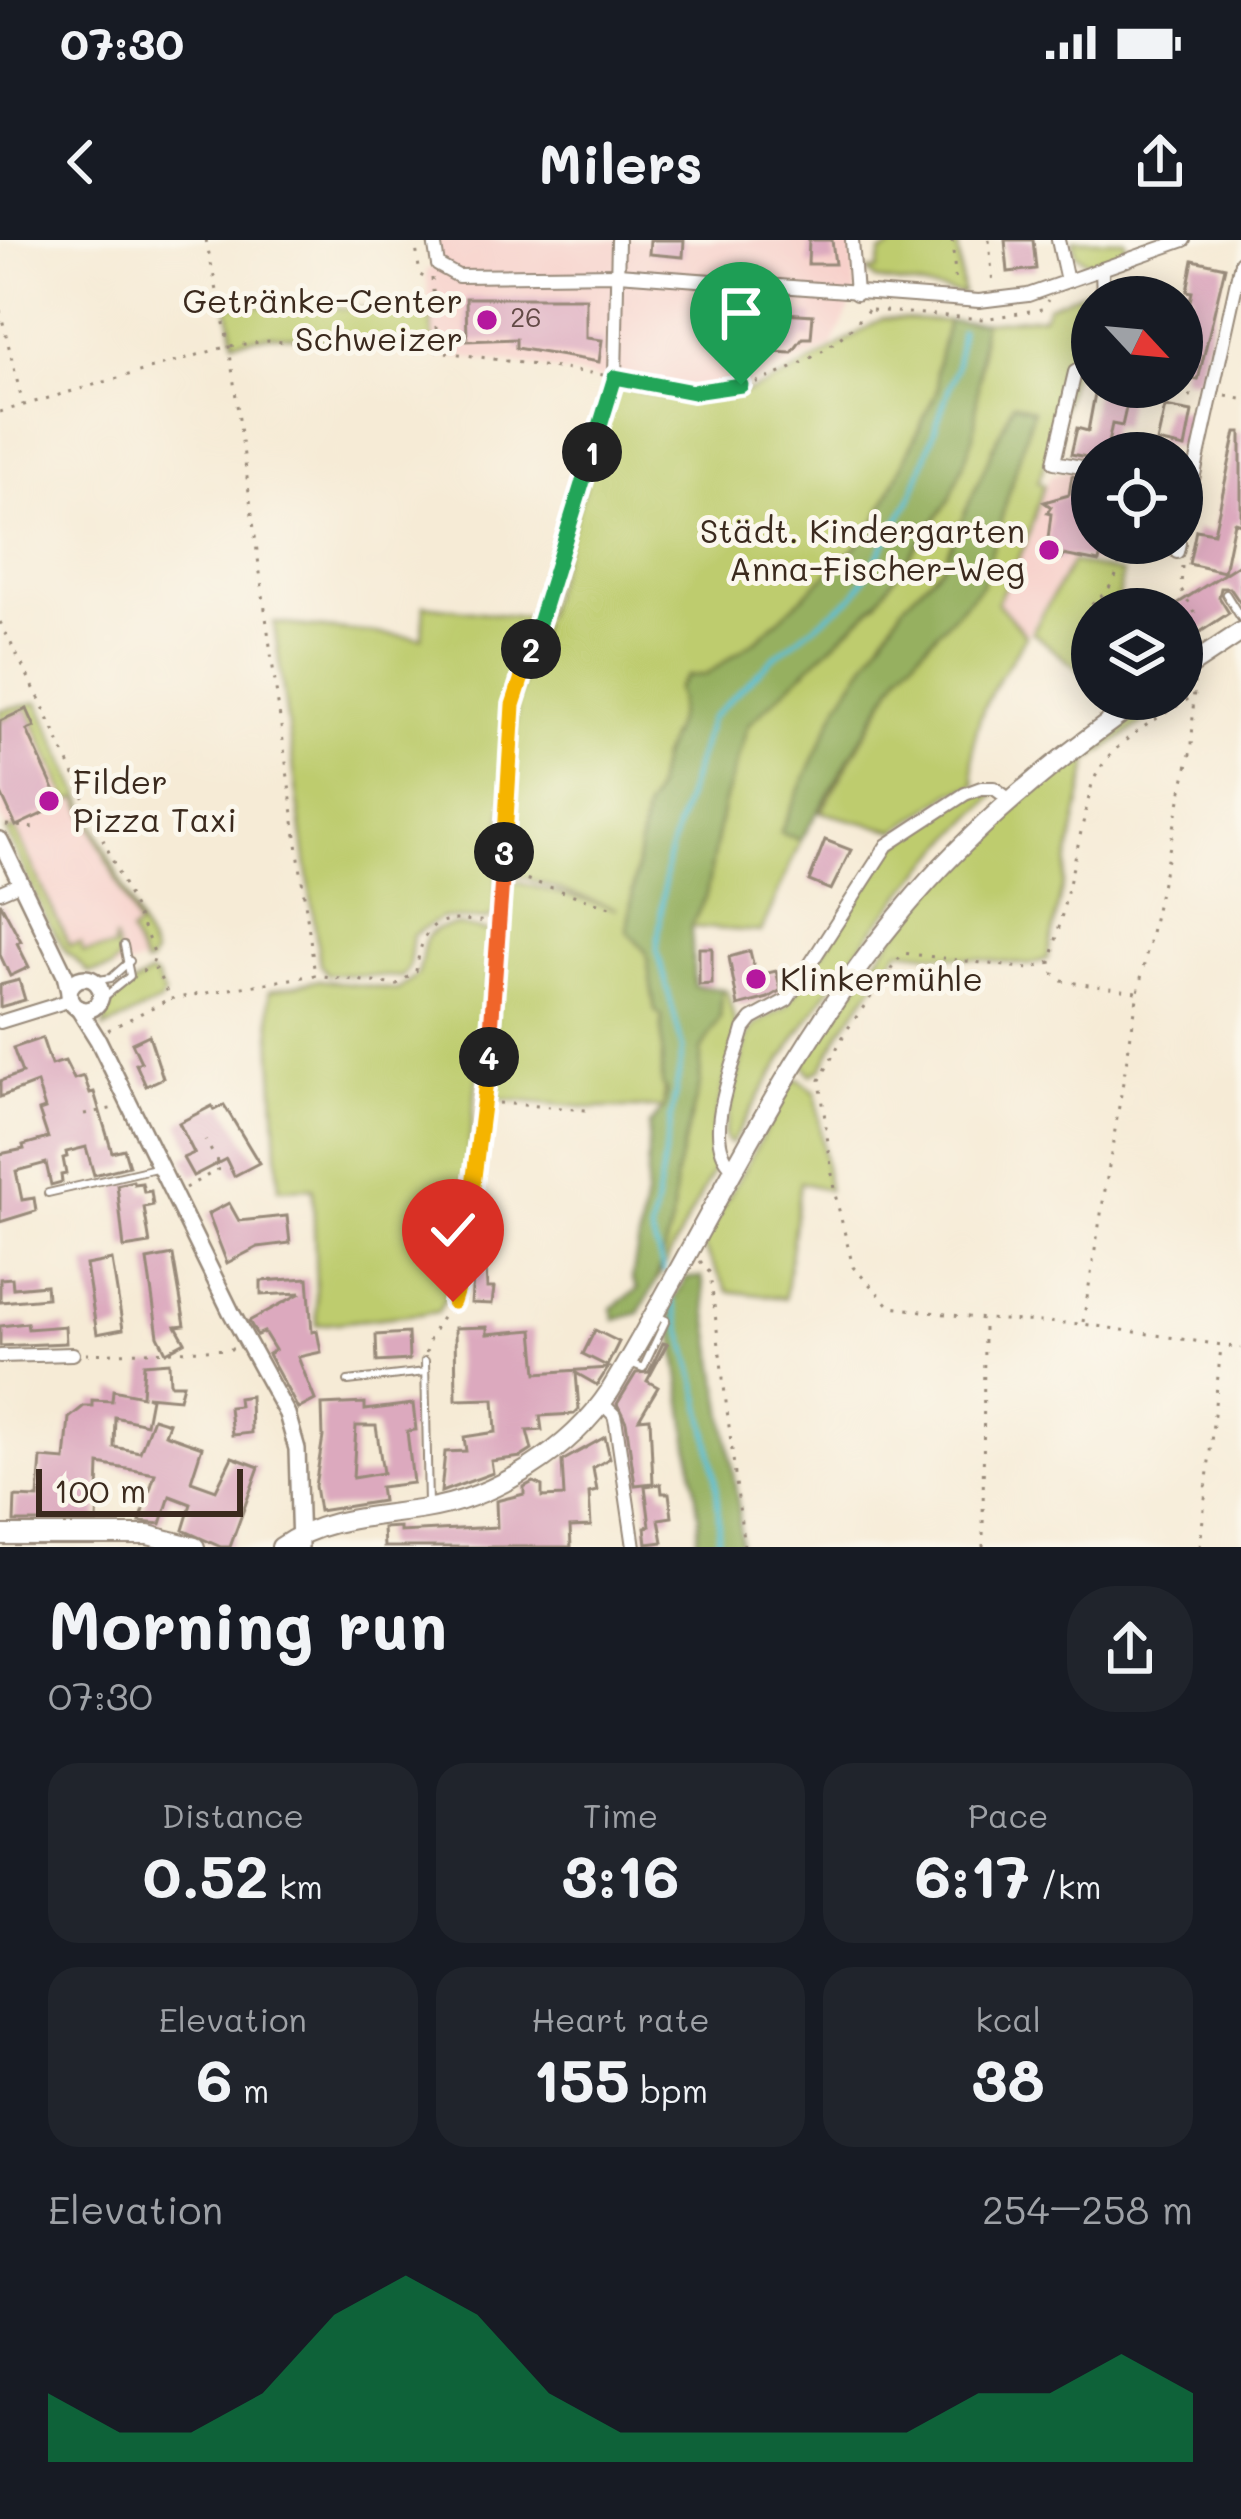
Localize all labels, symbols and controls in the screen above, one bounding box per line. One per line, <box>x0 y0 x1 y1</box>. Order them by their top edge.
text: 07:30 <box>60 13 184 71</box>
text: Milers <box>538 127 703 198</box>
icon: back <box>48 129 114 195</box>
icon: share <box>1127 129 1193 195</box>
pin <box>690 262 792 385</box>
north arrow <box>1071 276 1203 408</box>
map controls <box>1071 276 1203 720</box>
place label: Getränke-Center Schweizer <box>183 278 463 359</box>
icon: arrive <box>708 280 774 346</box>
house number: 26 <box>510 299 542 334</box>
marker: Getränke-Center Schweizer <box>474 307 500 333</box>
pin: 1 <box>562 422 622 482</box>
text: 1 <box>585 430 599 473</box>
button: locate <box>1071 432 1203 564</box>
place label: Städt. Kindergarten Anna-Fischer-Weg <box>700 508 1025 589</box>
marker: Städt. Kindergarten Anna-Fischer-Weg <box>1036 537 1062 563</box>
button: layers <box>1071 588 1203 720</box>
pin: 2 <box>501 619 561 679</box>
text: 2 <box>522 627 540 670</box>
place label: Filder Pizza Taxi <box>73 759 237 840</box>
marker: Filder Pizza Taxi <box>36 788 62 814</box>
pin: 3 <box>474 822 534 882</box>
text: 3 <box>494 830 514 873</box>
place label: Klinkermühle <box>780 956 983 999</box>
marker: Klinkermühle <box>743 966 769 992</box>
pin: 4 <box>459 1027 519 1087</box>
text: 4 <box>479 1035 499 1078</box>
pin <box>402 1179 504 1302</box>
icon: check <box>420 1197 486 1263</box>
scale bar <box>36 1463 243 1516</box>
text: 100 m <box>54 1468 146 1511</box>
text: Morning run <box>48 1581 447 1667</box>
button: share <box>1067 1586 1193 1712</box>
text: 07:30 <box>48 1669 153 1720</box>
text: Distance <box>162 1793 304 1836</box>
text: Time <box>583 1793 658 1836</box>
text: Pace <box>968 1793 1048 1836</box>
text: 0.52 <box>143 1836 268 1914</box>
text: 3:16 <box>562 1836 679 1914</box>
text: 6:17 <box>915 1836 1030 1914</box>
text: km <box>268 1864 323 1907</box>
text: /km <box>1030 1864 1102 1907</box>
text: Elevation <box>159 1997 307 2040</box>
text: Heart rate <box>531 1997 710 2040</box>
text: kcal <box>975 1997 1041 2040</box>
text: 6 <box>196 2040 233 2118</box>
text: 155 <box>533 2040 630 2118</box>
text: 38 <box>972 2040 1045 2118</box>
text: m <box>233 2068 269 2111</box>
text: bpm <box>630 2068 708 2111</box>
text: Elevation <box>48 2183 223 2234</box>
text: 254–258 m <box>982 2183 1193 2234</box>

